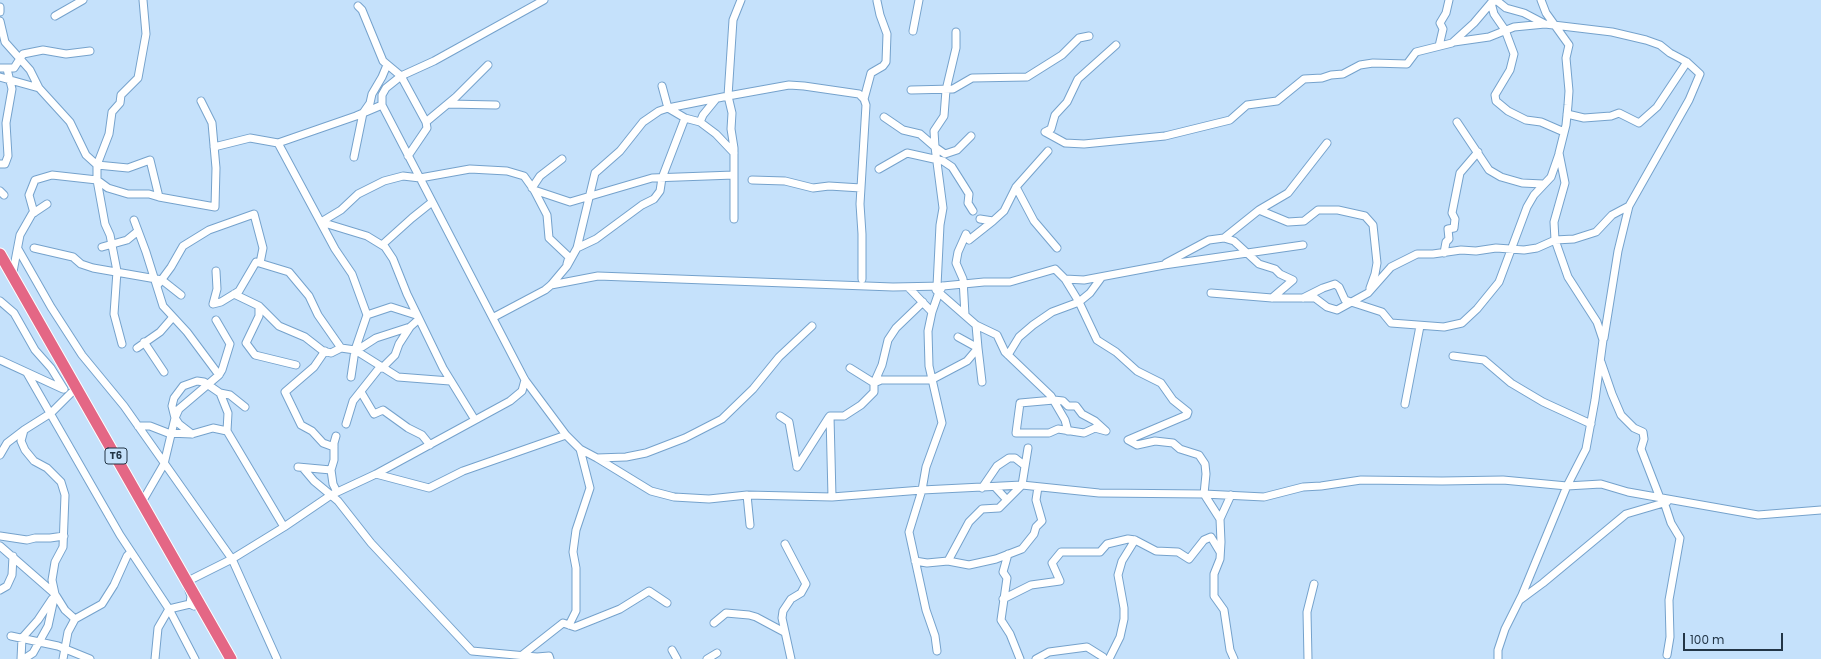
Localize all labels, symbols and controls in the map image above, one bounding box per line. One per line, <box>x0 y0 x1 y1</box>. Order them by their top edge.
road number: T6 <box>105 448 127 464</box>
scale bar <box>1685 625 1785 651</box>
text: 100 m <box>1690 631 1724 648</box>

